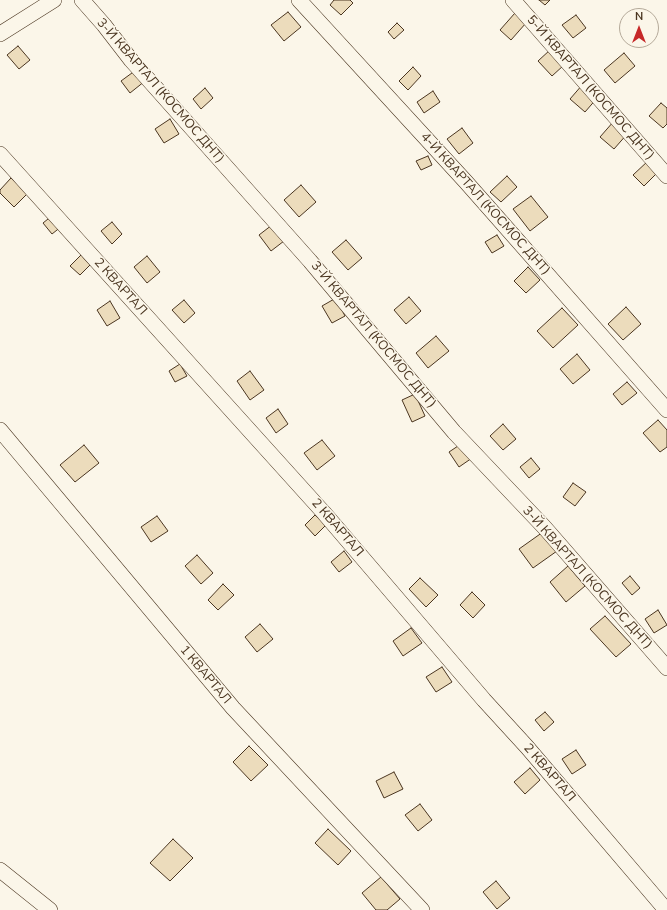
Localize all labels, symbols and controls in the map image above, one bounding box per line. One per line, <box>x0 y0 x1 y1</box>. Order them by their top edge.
north arrow <box>619 8 659 48</box>
text: N <box>635 9 643 24</box>
street label: 5-Й КВАРТАЛ (КОСМОС ДНТ) <box>523 12 657 164</box>
street label: 3-Й КВАРТАЛ (КОСМОС ДНТ) <box>93 15 227 167</box>
street label: 4-Й КВАРТАЛ (КОСМОС ДНТ) <box>417 129 553 279</box>
street label: 2 КВАРТАЛ <box>90 255 150 319</box>
street label: 3-Й КВАРТАЛ (КОСМОС ДНТ) <box>307 259 439 411</box>
street label: 2 КВАРТАЛ <box>308 496 366 560</box>
street label: 3-Й КВАРТАЛ (КОСМОС ДНТ) <box>519 503 655 653</box>
street label: 1 КВАРТАЛ <box>176 643 234 707</box>
street label: 2 КВАРТАЛ <box>520 741 578 805</box>

